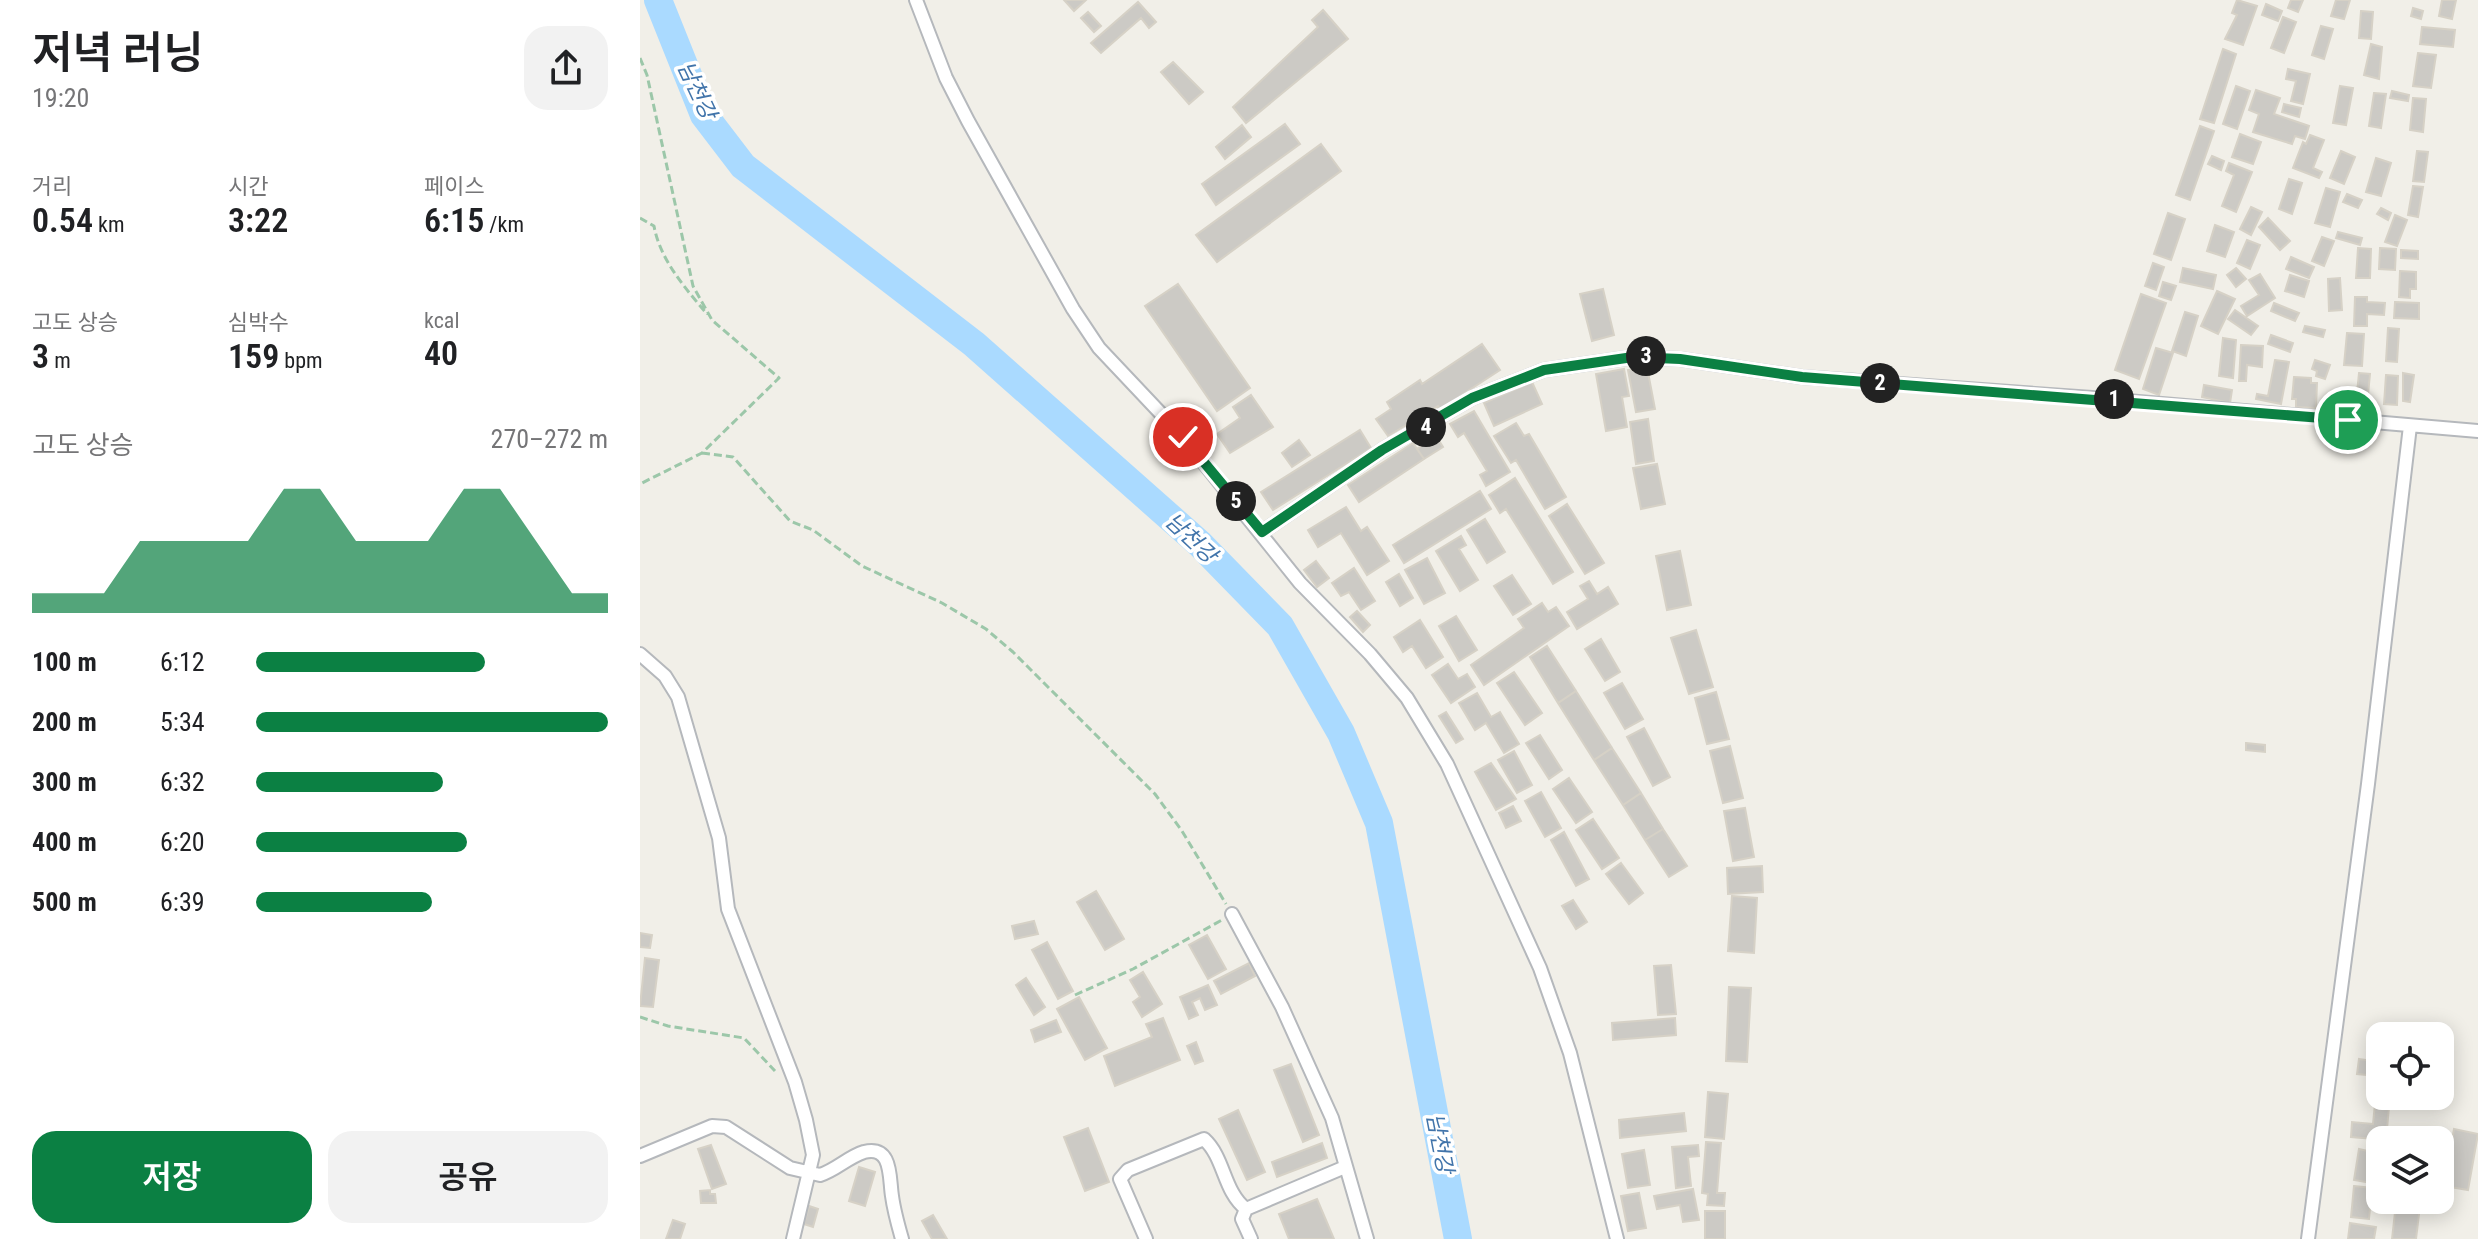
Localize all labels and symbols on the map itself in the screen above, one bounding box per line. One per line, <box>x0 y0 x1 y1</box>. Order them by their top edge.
water label: 남천강 <box>673 57 722 125</box>
pin: 3 <box>1626 336 1666 376</box>
pin: 2 <box>1860 363 1900 403</box>
pin: 1 <box>2094 379 2134 419</box>
pin <box>2314 386 2382 454</box>
pin <box>1149 403 1217 471</box>
pin: 4 <box>1406 407 1446 447</box>
pin: 5 <box>1216 481 1256 521</box>
water label: 남천강 <box>1160 508 1224 570</box>
water label: 남천강 <box>1422 1111 1459 1178</box>

